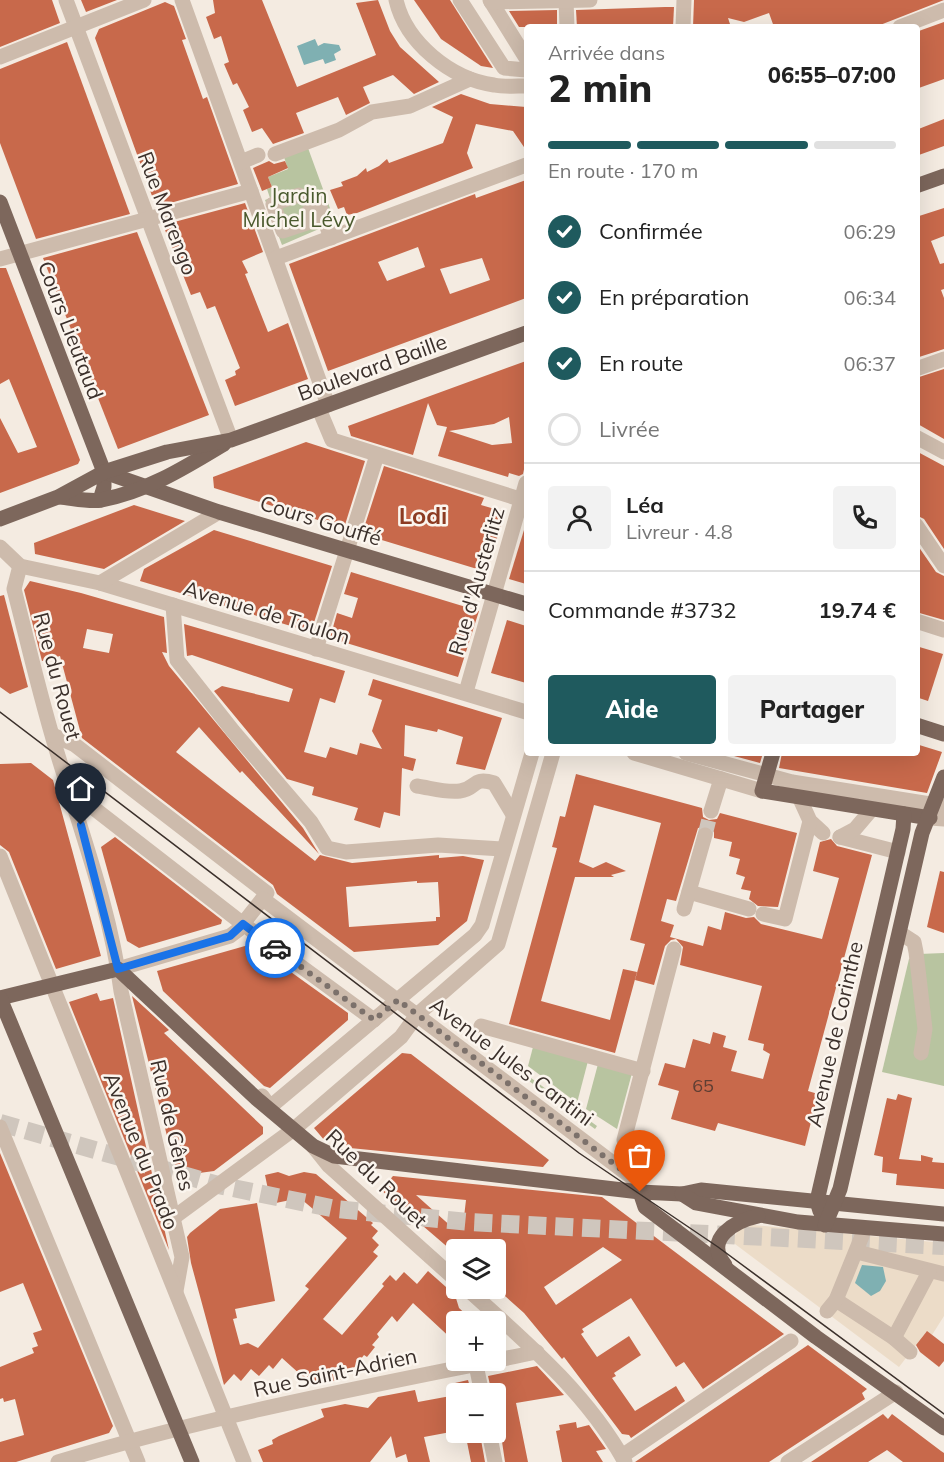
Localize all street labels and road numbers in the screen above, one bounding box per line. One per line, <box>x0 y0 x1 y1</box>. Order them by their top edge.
street label: Rue Marengo <box>133 148 203 278</box>
street label: Cours Lieutaud <box>33 257 109 403</box>
street label: Boulevard Baille <box>294 328 450 406</box>
street label: Cours Gouffé <box>257 489 385 551</box>
street label: Rue d'Austerlitz <box>442 504 510 658</box>
street label: Avenue de Toulon <box>181 574 353 650</box>
street label: Rue du Rouet <box>29 609 87 743</box>
street label: Avenue de Corinthe <box>800 939 868 1129</box>
street label: Avenue Jules Cantini <box>425 991 599 1131</box>
street label: Rue de Gênes <box>145 1057 201 1193</box>
street label: Avenue du Prado <box>99 1069 185 1233</box>
street label: Rue du Rouet <box>321 1123 433 1233</box>
street label: Rue Saint-Adrien <box>251 1342 419 1402</box>

